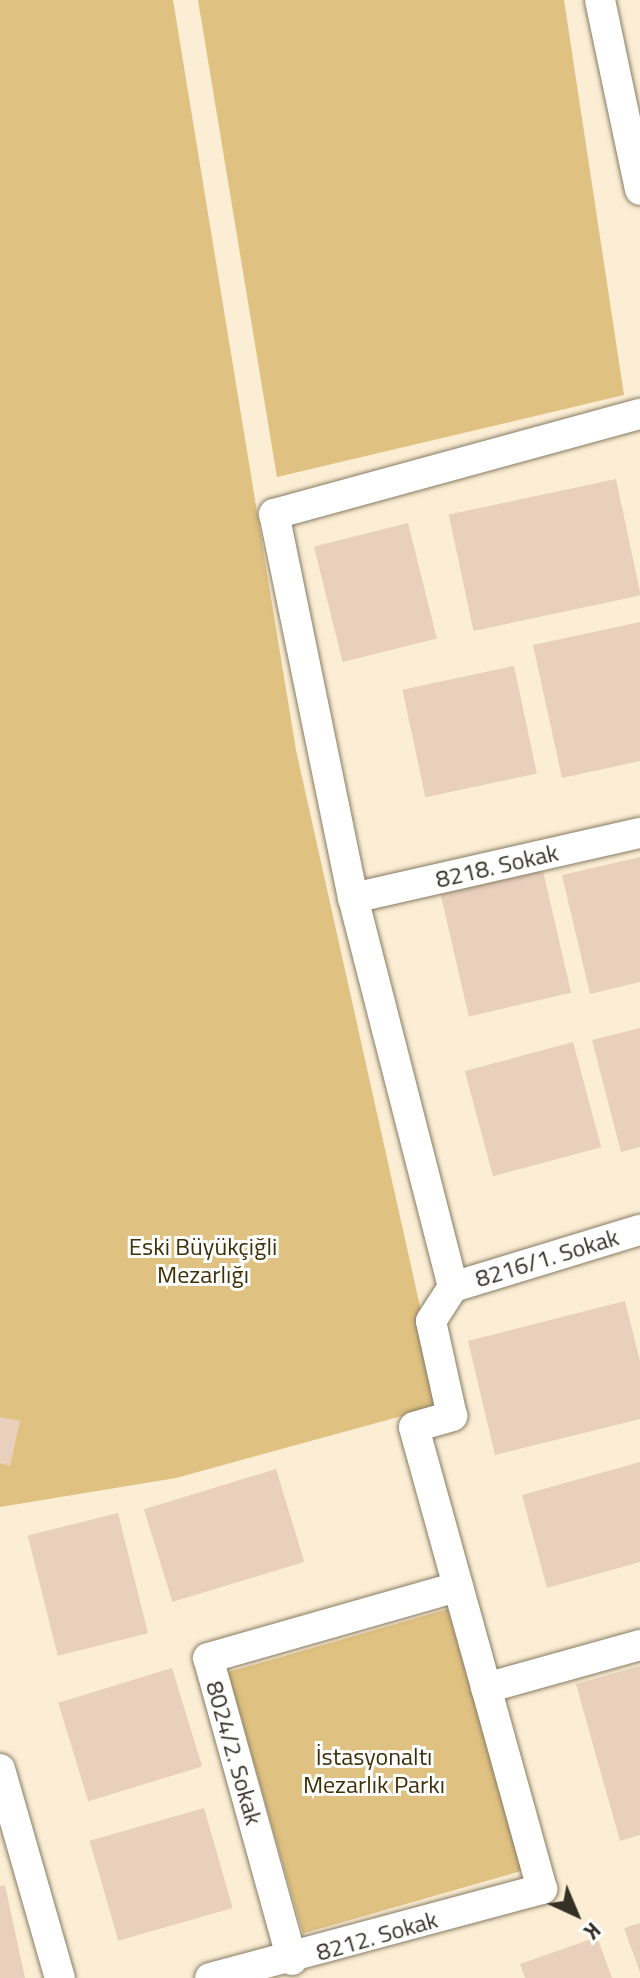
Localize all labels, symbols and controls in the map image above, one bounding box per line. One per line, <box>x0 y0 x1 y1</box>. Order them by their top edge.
street label: 8218. Sokak <box>433 838 561 894</box>
street label: 8216/1. Sokak <box>472 1223 622 1293</box>
park label: Eski Büyükçiğli Mezarlığı <box>129 1233 277 1289</box>
street label: 8024/2. Sokak <box>200 1678 268 1828</box>
park label: İstasyonaltı Mezarlık Parkı <box>303 1743 445 1799</box>
north arrow <box>536 1874 616 1954</box>
street label: 8212. Sokak <box>313 1905 441 1967</box>
text: K <box>576 1914 609 1948</box>

